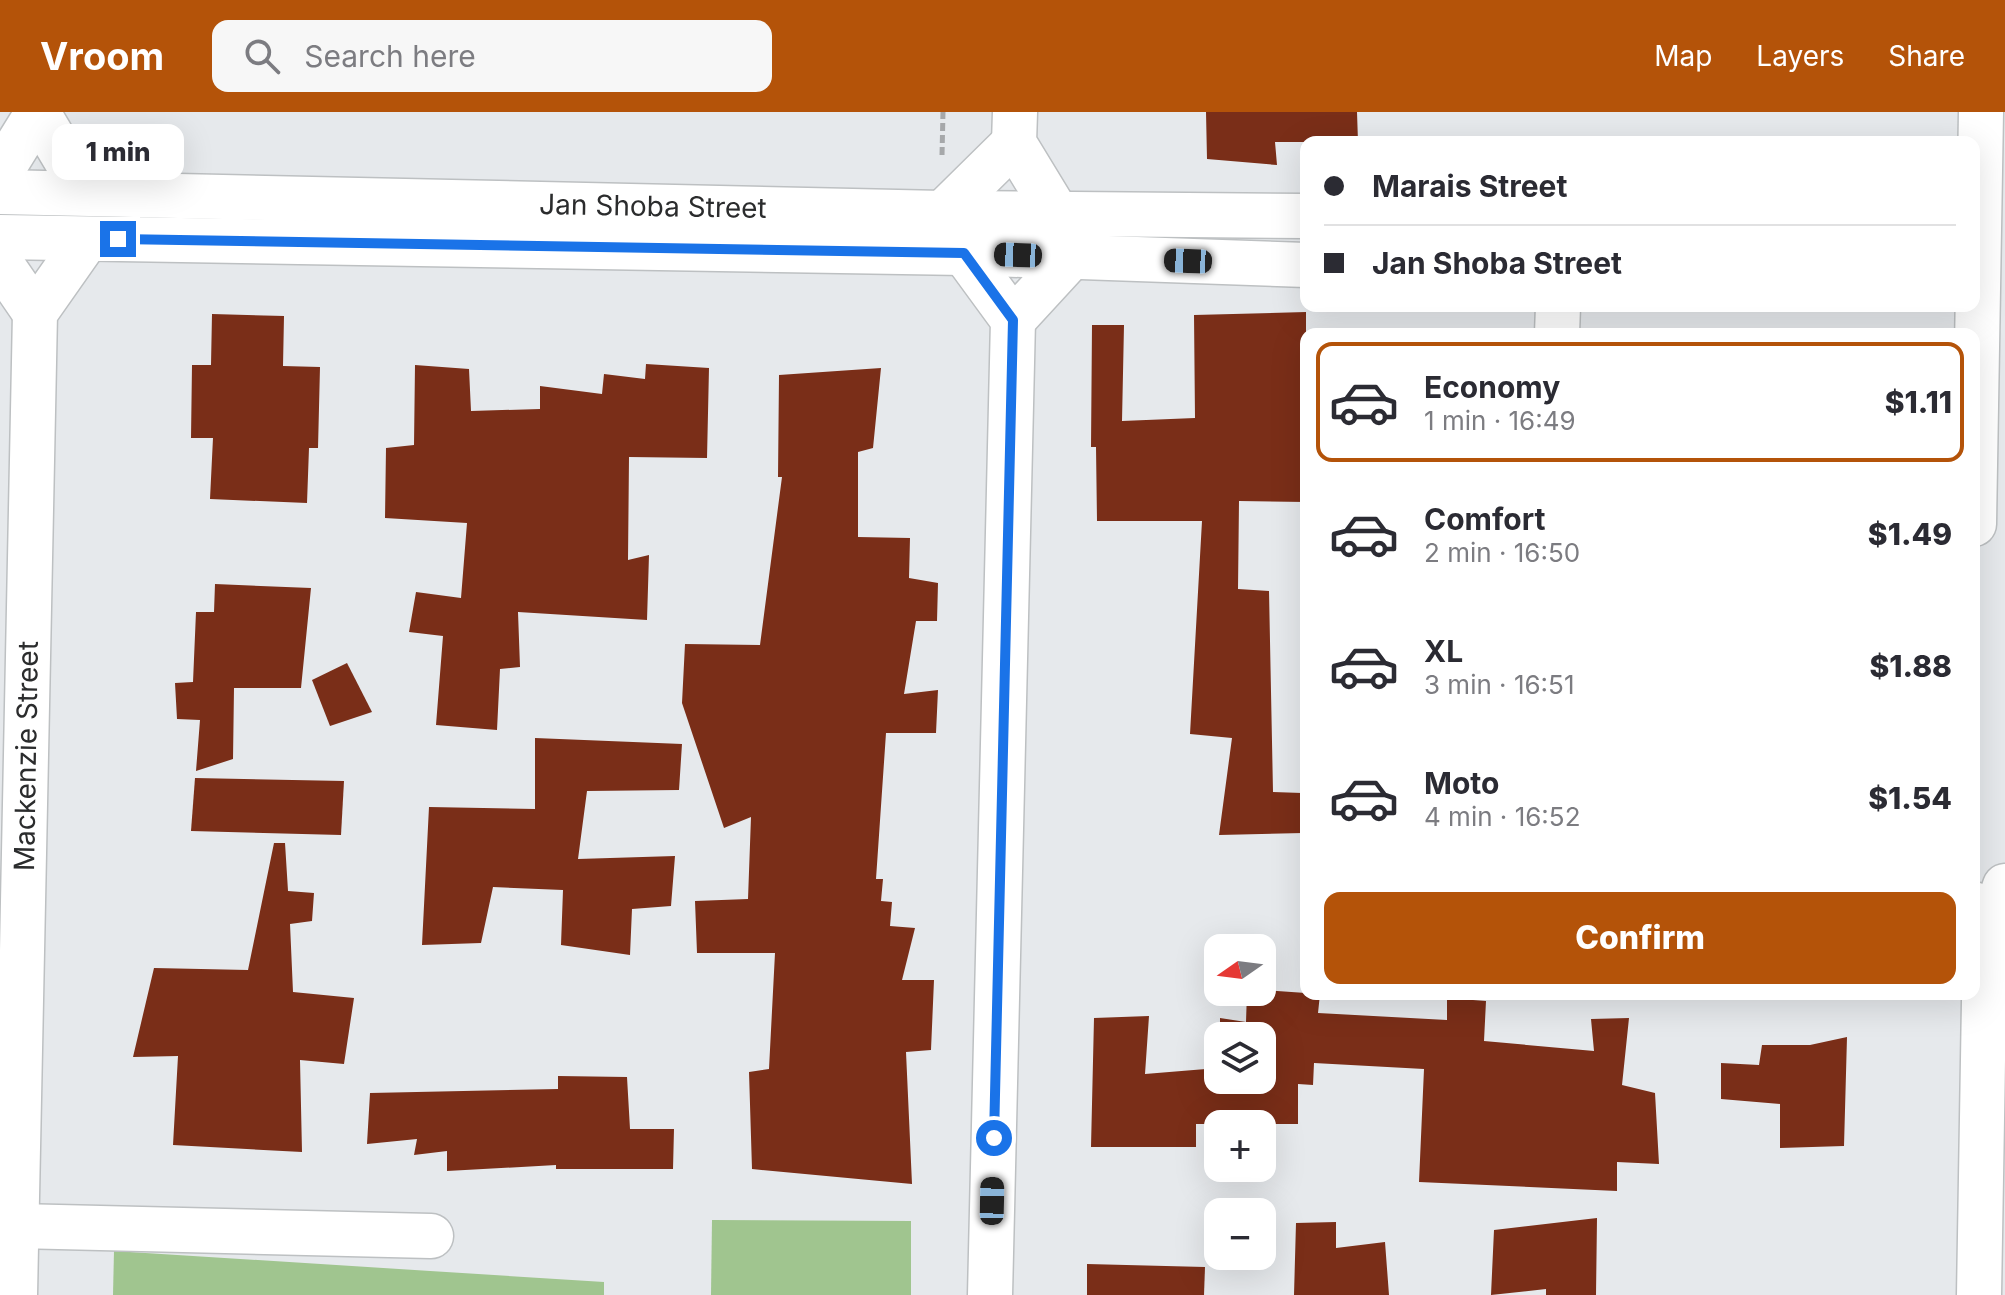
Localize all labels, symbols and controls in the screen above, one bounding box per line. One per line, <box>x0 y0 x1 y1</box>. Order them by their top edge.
search box <box>212 20 772 92</box>
text: Vroom <box>40 33 164 79</box>
icon: search <box>240 34 284 78</box>
text: Search here <box>304 38 476 74</box>
text: Map <box>1654 39 1712 73</box>
text: Layers <box>1756 39 1844 73</box>
text: Share <box>1888 39 1965 73</box>
callout: 1 min <box>52 123 184 179</box>
text: 1 min <box>85 136 151 167</box>
text: Marais Street <box>1372 168 1567 204</box>
street label: Jan Shoba Street <box>539 187 767 225</box>
route end <box>100 221 136 257</box>
car <box>994 242 1042 268</box>
text: Jan Shoba Street <box>1372 245 1622 281</box>
car <box>1164 248 1212 274</box>
icon: car <box>1328 366 1400 438</box>
text: Economy <box>1424 369 1560 405</box>
text: $1.11 <box>1885 384 1952 420</box>
text: 1 min · 16:49 <box>1424 405 1576 436</box>
icon: car <box>1328 498 1400 570</box>
text: Comfort <box>1424 501 1545 537</box>
text: $1.49 <box>1868 516 1952 552</box>
text: 2 min · 16:50 <box>1424 537 1580 568</box>
icon: car <box>1328 630 1400 702</box>
text: XL <box>1424 633 1463 669</box>
street label: Mackenzie Street <box>7 641 45 871</box>
text: $1.88 <box>1869 648 1952 684</box>
text: 3 min · 16:51 <box>1424 669 1575 700</box>
icon: car <box>1328 762 1400 834</box>
text: Moto <box>1424 765 1499 801</box>
text: $1.54 <box>1868 780 1952 816</box>
text: 4 min · 16:52 <box>1424 801 1581 832</box>
button: Confirm <box>1324 892 1956 984</box>
north arrow <box>1204 934 1276 1006</box>
map controls <box>1204 934 1276 1270</box>
button: layers <box>1204 1022 1276 1094</box>
button: + <box>1204 1110 1276 1182</box>
route start <box>976 1120 1012 1156</box>
car <box>980 1177 1004 1225</box>
button: − <box>1204 1198 1276 1270</box>

